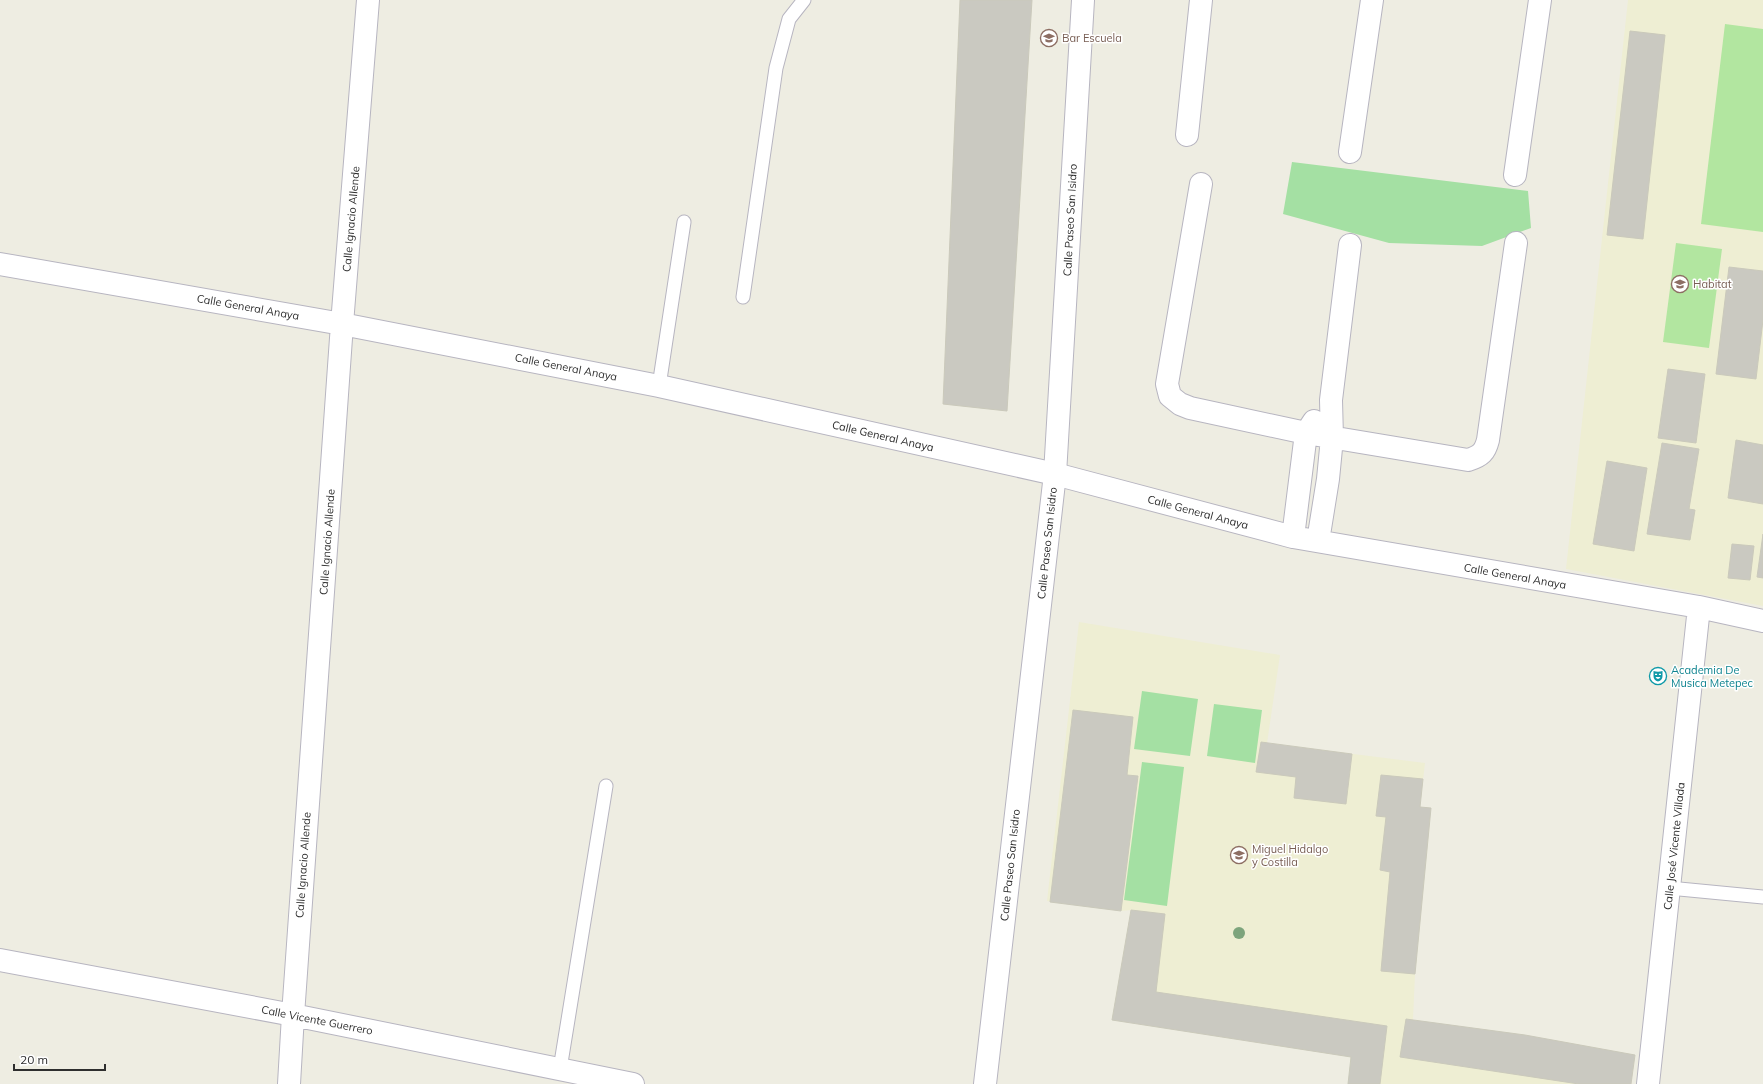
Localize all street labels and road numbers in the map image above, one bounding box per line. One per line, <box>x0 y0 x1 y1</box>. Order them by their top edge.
street label: Calle Paseo San Isidro <box>1060 163 1080 277</box>
street label: Calle Ignacio Allende <box>339 166 363 272</box>
street label: Calle General Anaya <box>196 291 300 323</box>
street label: Calle General Anaya <box>514 350 618 384</box>
street label: Calle General Anaya <box>831 417 935 455</box>
street label: Calle Paseo San Isidro <box>1034 486 1060 600</box>
street label: Calle Ignacio Allende <box>316 489 338 595</box>
street label: Calle General Anaya <box>1146 492 1250 532</box>
street label: Calle General Anaya <box>1463 560 1567 592</box>
street label: Calle José Vicente Villada <box>1660 781 1688 911</box>
street label: Calle Paseo San Isidro <box>997 808 1023 922</box>
street label: Calle Ignacio Allende <box>292 812 314 918</box>
street label: Calle Vicente Guerrero <box>260 1002 374 1038</box>

